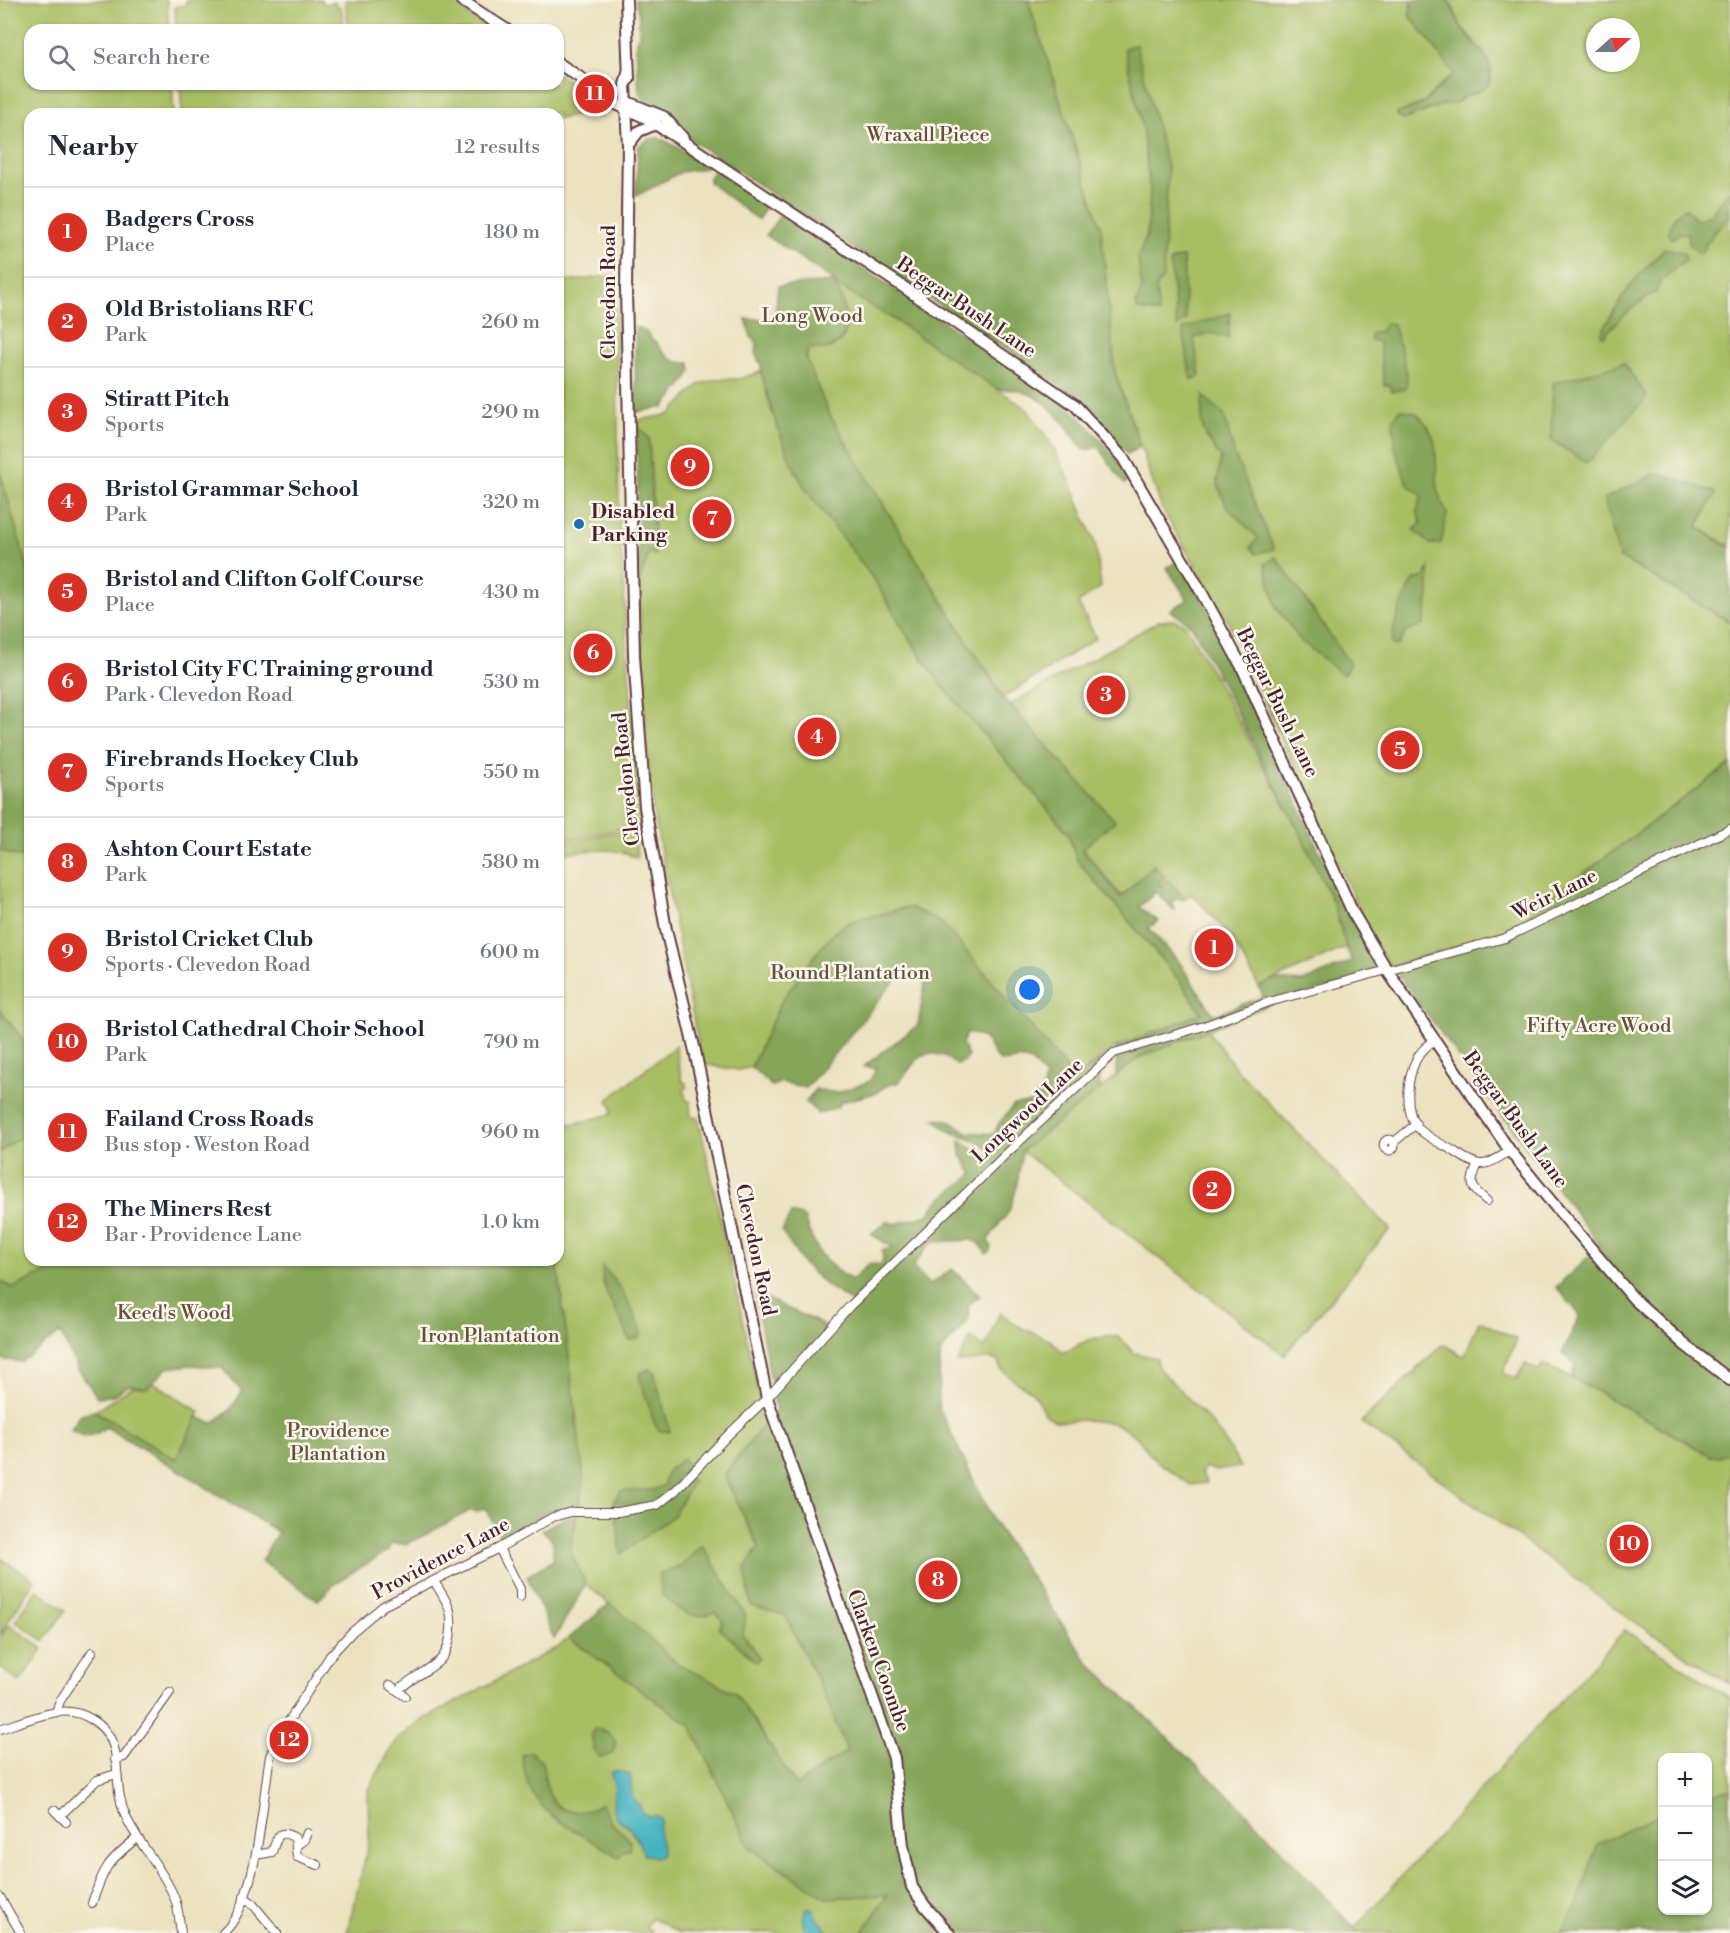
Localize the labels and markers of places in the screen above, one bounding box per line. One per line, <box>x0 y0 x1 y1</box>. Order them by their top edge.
pin: 11 <box>576 72 614 116</box>
pin: 9 <box>670 444 710 490</box>
pin: 7 <box>692 496 732 542</box>
place label: Disabled Parking <box>591 500 676 548</box>
marker: Disabled Parking <box>572 517 586 531</box>
pin: 6 <box>574 630 612 676</box>
pin: 3 <box>1086 672 1126 718</box>
pin: 4 <box>798 714 836 760</box>
pin: 5 <box>1380 728 1420 772</box>
pin: 1 <box>1194 926 1234 970</box>
pin: 2 <box>1192 1168 1232 1212</box>
pin: 10 <box>1610 1522 1648 1566</box>
pin: 8 <box>918 1558 958 1602</box>
pin: 12 <box>270 1718 308 1762</box>

